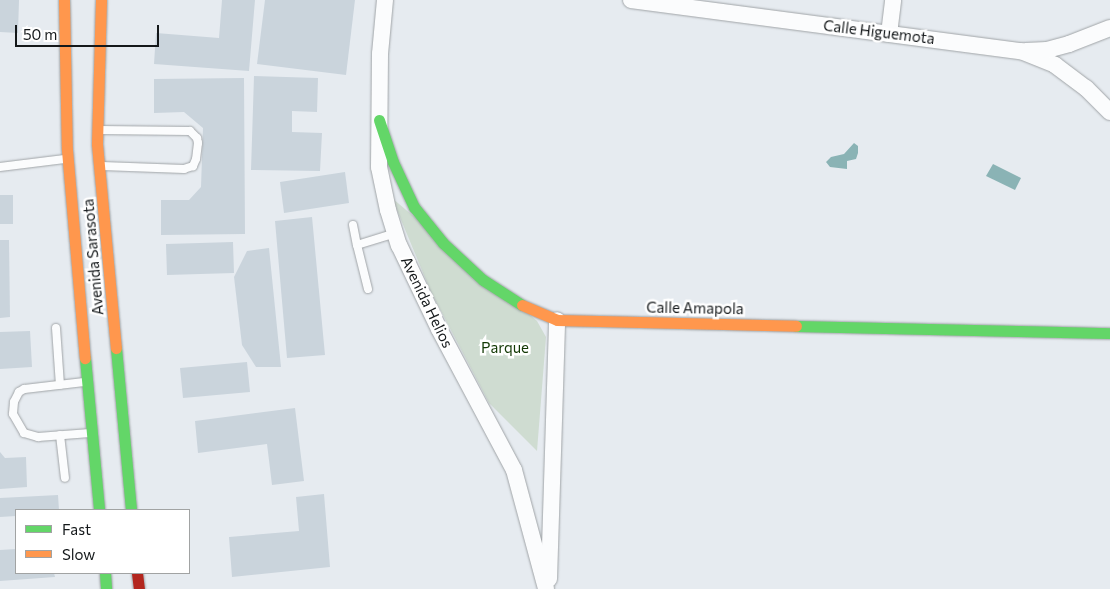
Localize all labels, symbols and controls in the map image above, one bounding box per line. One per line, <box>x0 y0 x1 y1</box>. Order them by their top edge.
scale bar <box>18 15 161 47</box>
street label: Calle Higuemota <box>822 16 936 48</box>
text: 50 m <box>23 25 57 43</box>
street label: Avenida Sarasota <box>79 198 107 316</box>
street label: Avenida Helios <box>397 253 457 351</box>
street label: Calle Amapola <box>646 298 744 318</box>
park label: Parque <box>481 339 529 357</box>
legend <box>15 509 190 574</box>
text: Fast <box>62 520 91 538</box>
text: Slow <box>62 545 95 563</box>

